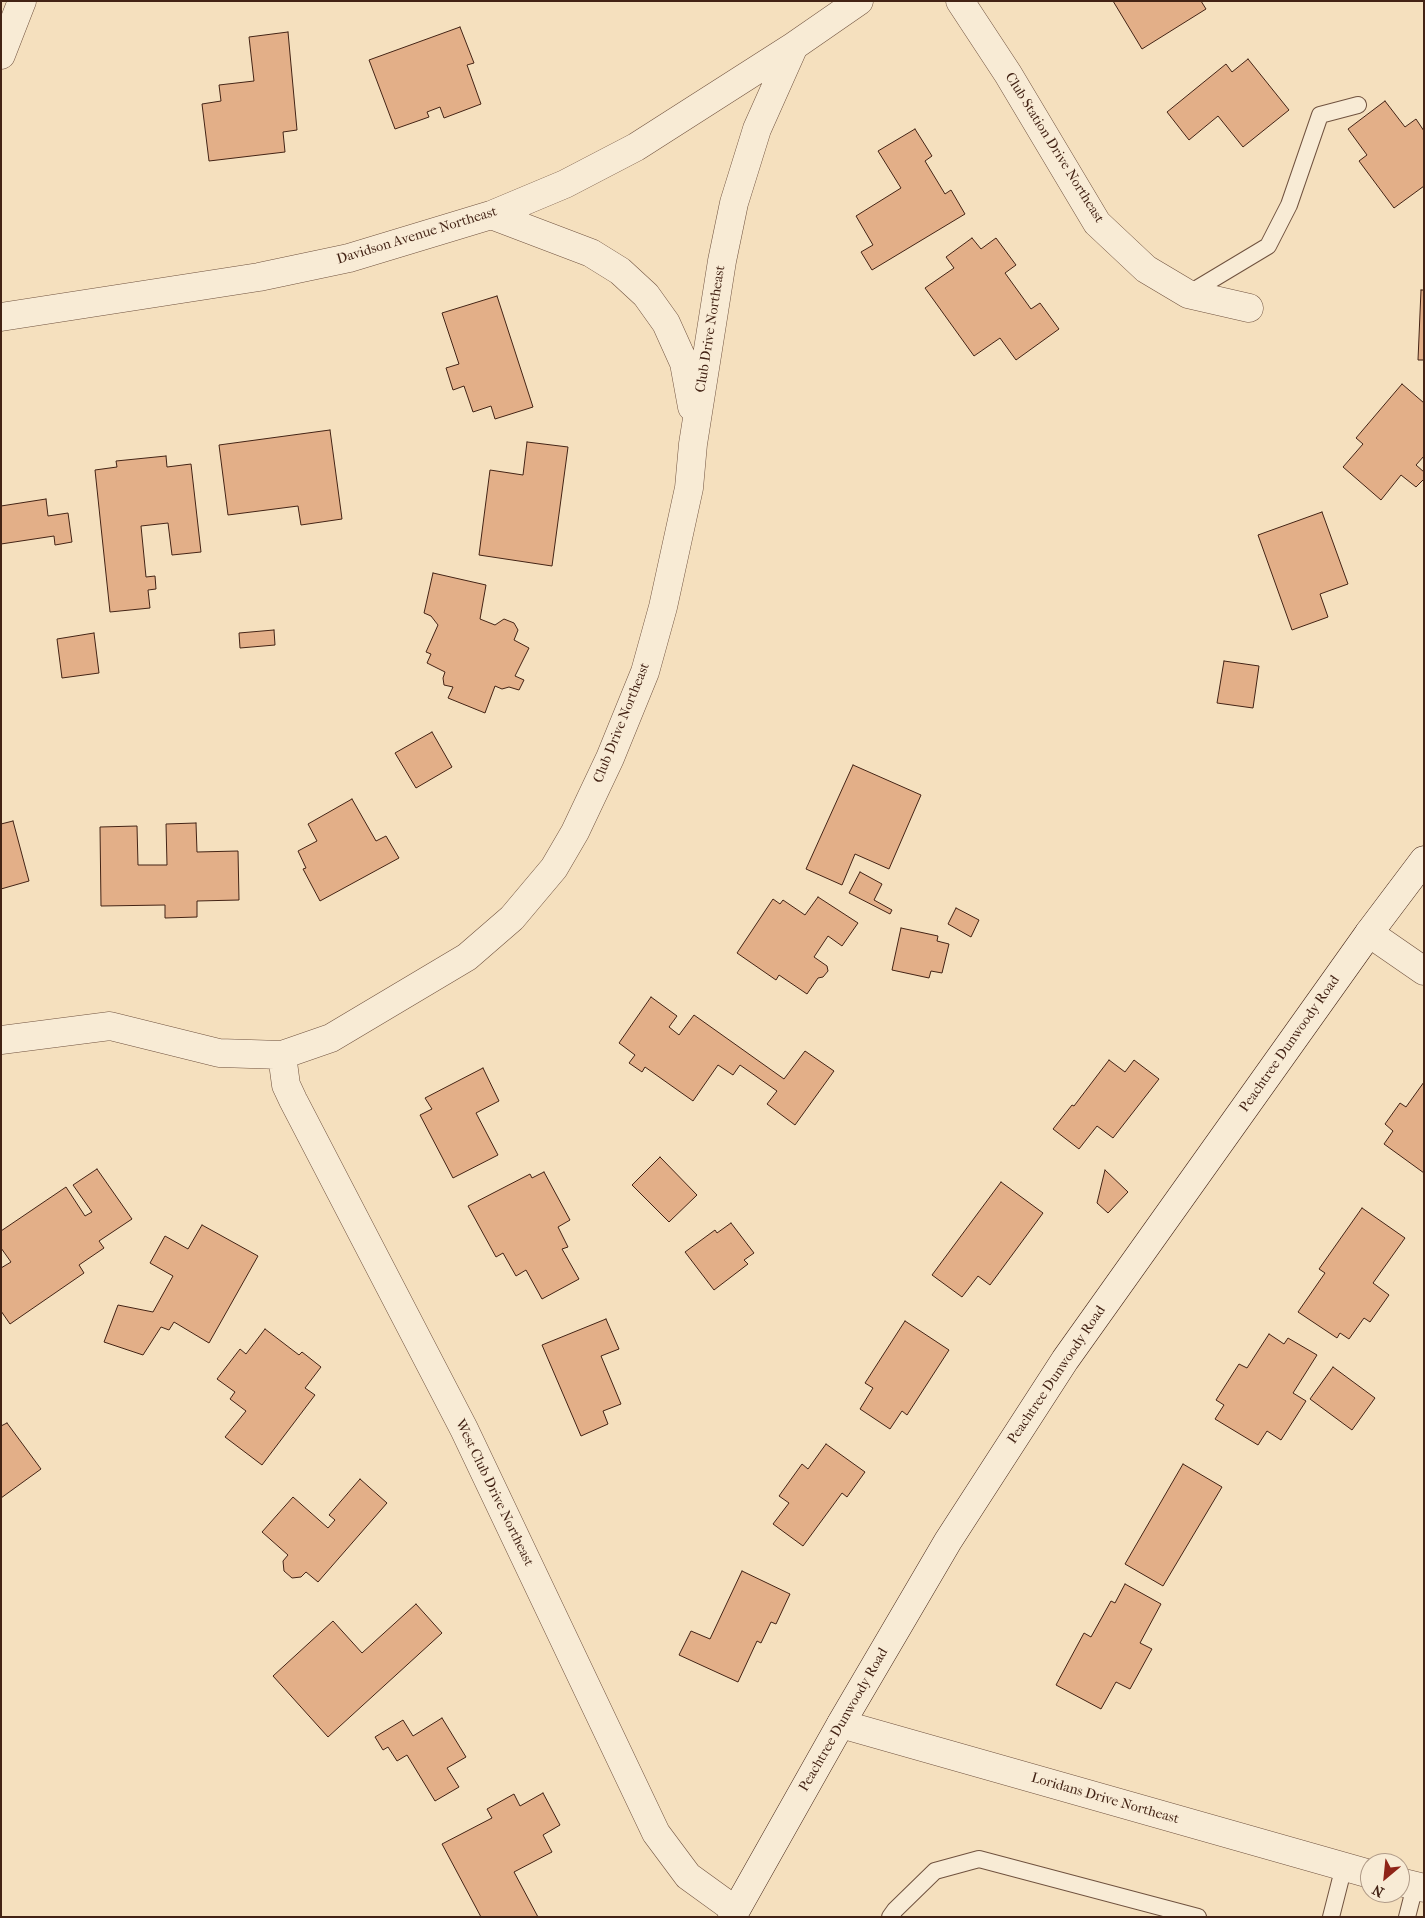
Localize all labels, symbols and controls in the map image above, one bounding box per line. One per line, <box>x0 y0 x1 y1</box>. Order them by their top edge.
street label: Club Station Drive Northeast <box>1001 70 1107 226</box>
street label: Davidson Avenue Northeast <box>335 204 499 268</box>
street label: Club Drive Northeast <box>693 264 729 394</box>
street label: Club Drive Northeast <box>590 660 654 786</box>
street label: Peachtree Dunwoody Road <box>1236 972 1344 1116</box>
street label: Peachtree Dunwoody Road <box>1004 1303 1110 1447</box>
street label: West Club Drive Northeast <box>451 1417 537 1569</box>
street label: Peachtree Dunwoody Road <box>796 1645 892 1795</box>
street label: Loridans Drive Northeast <box>1029 1770 1181 1828</box>
north arrow <box>1360 1853 1410 1903</box>
text: N <box>1370 1881 1387 1901</box>

